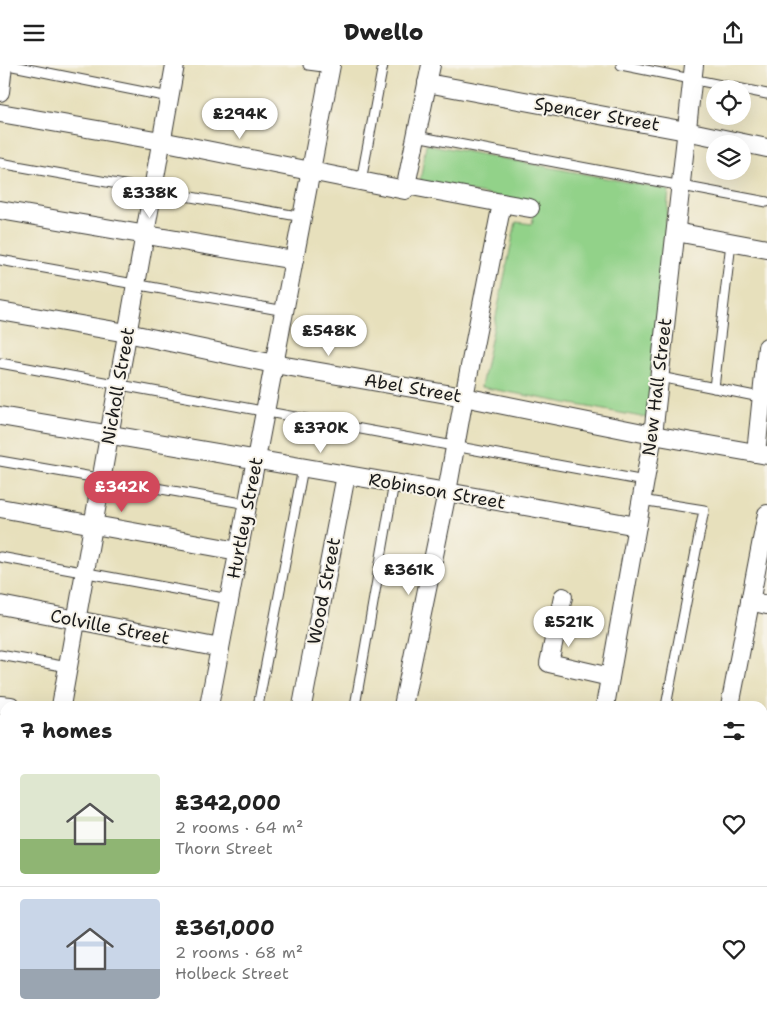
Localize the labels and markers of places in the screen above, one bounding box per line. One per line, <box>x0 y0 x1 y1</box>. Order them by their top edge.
pin: £294K <box>205 97 275 140</box>
pin: £338K <box>115 177 185 219</box>
pin: £548K <box>294 315 364 357</box>
pin: £370K <box>286 411 356 454</box>
pin: £342K <box>87 471 157 513</box>
pin: £361K <box>374 553 444 596</box>
pin: £521K <box>534 605 604 648</box>

